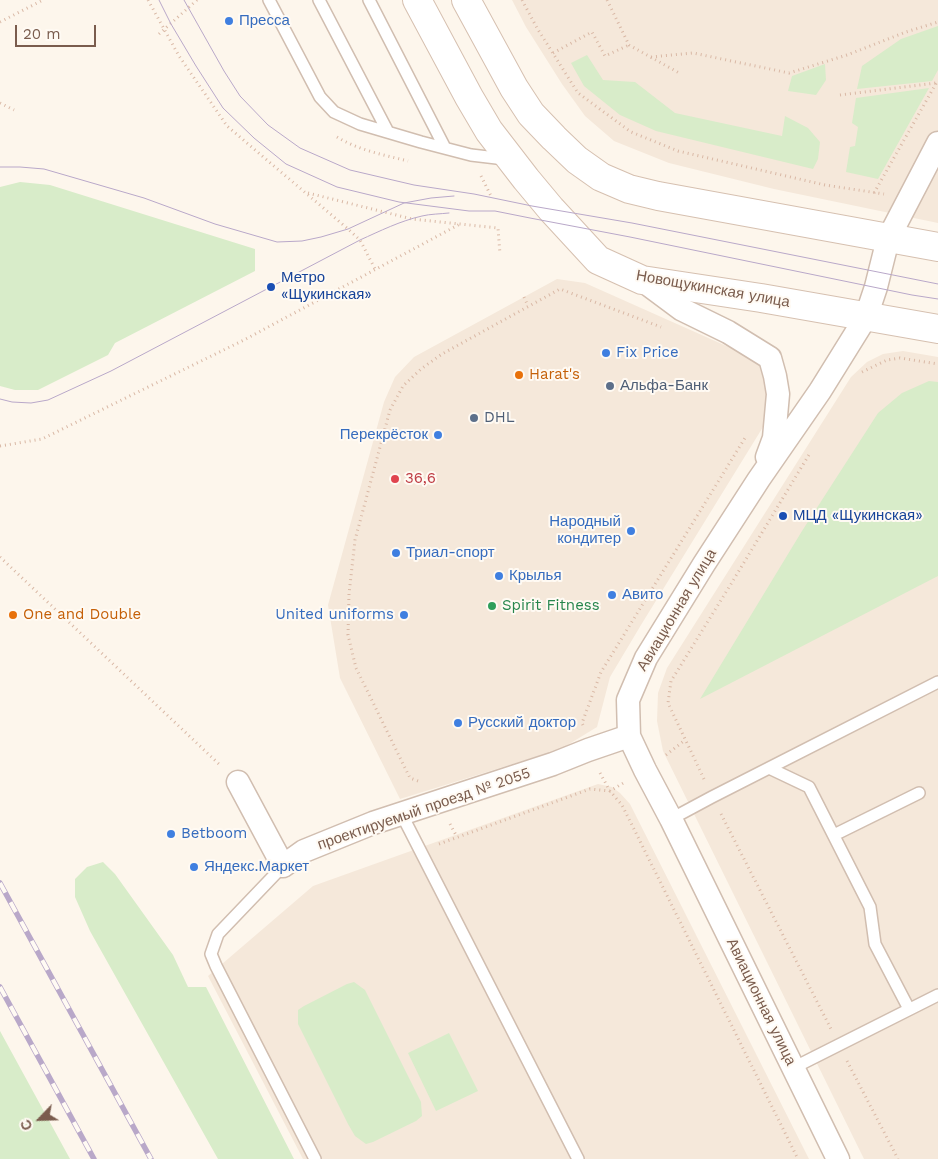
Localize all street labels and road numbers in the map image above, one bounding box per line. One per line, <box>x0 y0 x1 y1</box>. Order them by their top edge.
street label: Новощукинская улица <box>635 267 791 311</box>
street label: Авиационная улица <box>633 546 721 674</box>
street label: проектируемый проезд № 2055 <box>315 764 533 854</box>
street label: Авиационная улица <box>722 935 800 1069</box>

